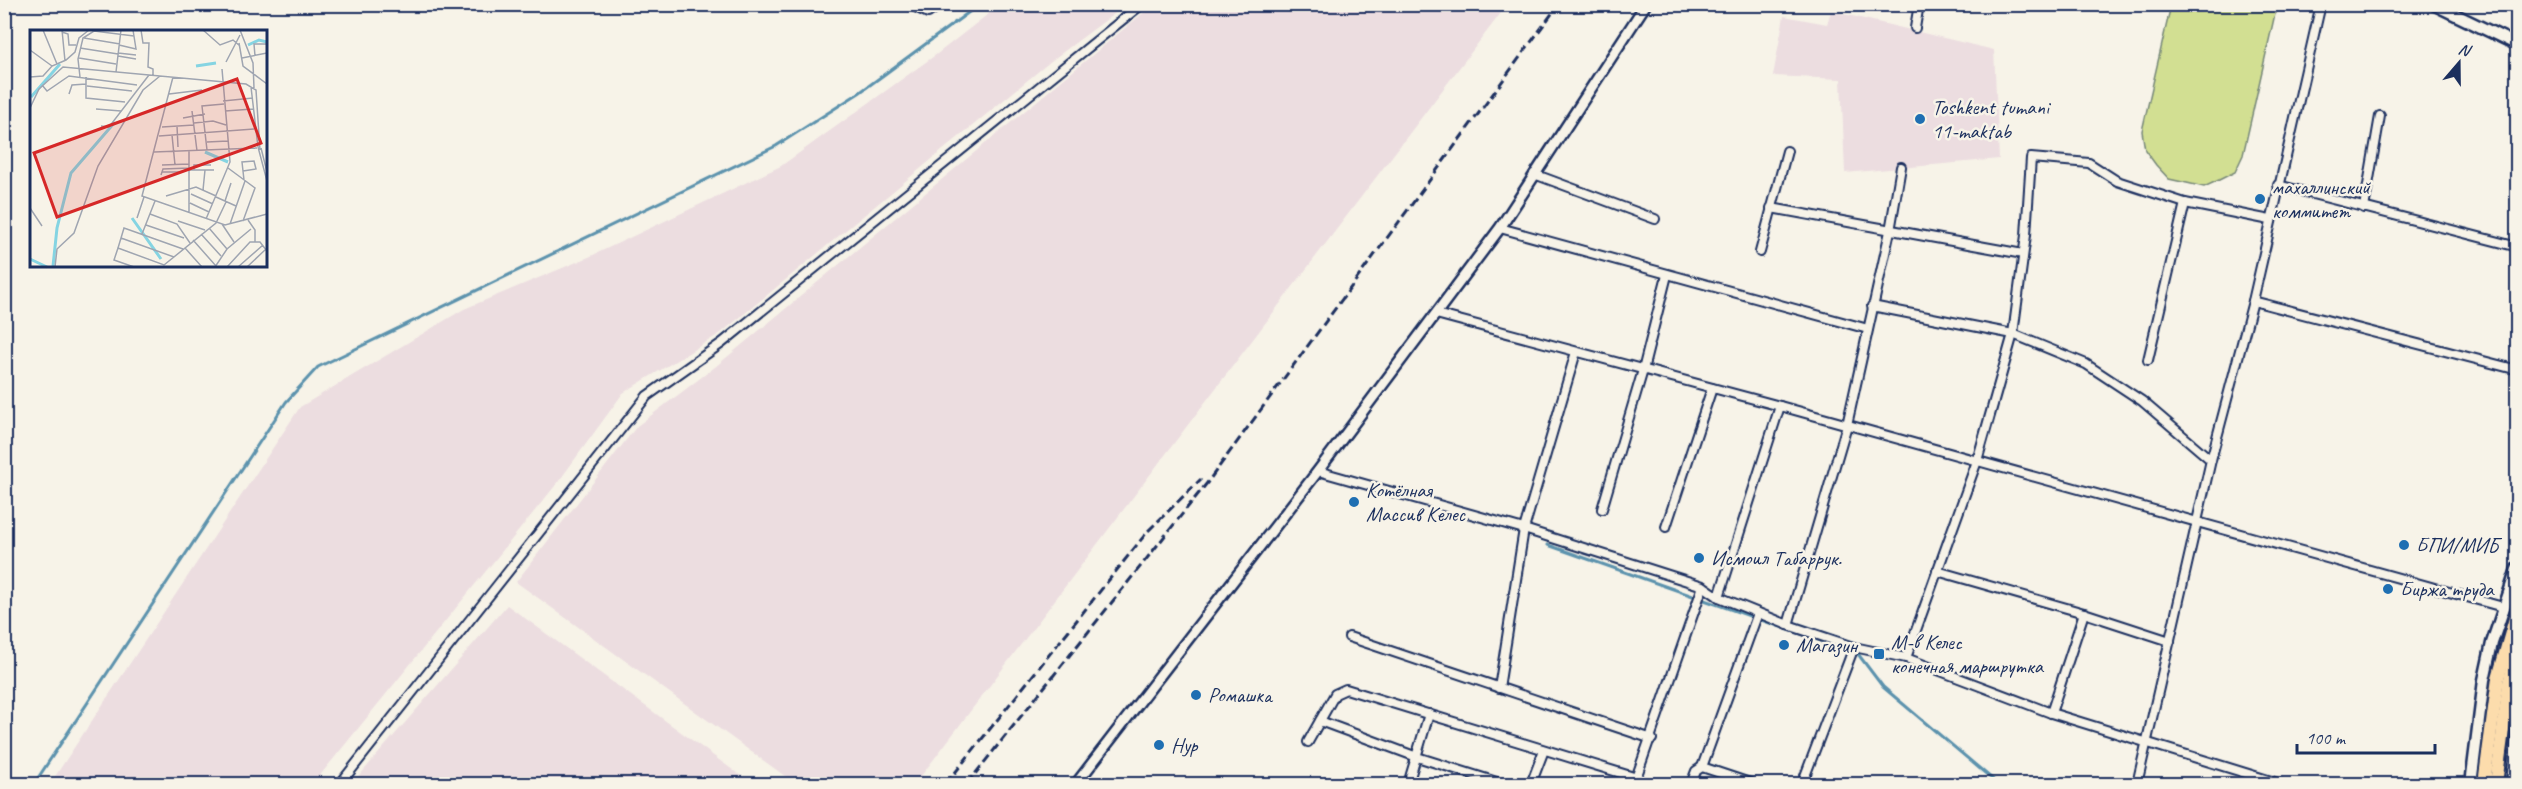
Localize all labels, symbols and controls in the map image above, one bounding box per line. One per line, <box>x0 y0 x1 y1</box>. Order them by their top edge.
inset map <box>30 30 267 267</box>
north arrow <box>2429 33 2489 93</box>
text: N <box>2456 39 2475 62</box>
place label: Toshkent tumani 11-maktab <box>1932 94 2052 144</box>
marker: Toshkent tumani 11-maktab <box>1913 112 1927 126</box>
place label: махаллинский коммитет <box>2272 174 2371 224</box>
marker: махаллинский коммитет <box>2253 192 2267 206</box>
place label: Котёлная Массив Келес <box>1366 477 1466 527</box>
marker: Котёлная Массив Келес <box>1347 495 1361 509</box>
place label: БПИ/МИБ <box>2416 532 2503 558</box>
marker: БПИ/МИБ <box>2397 538 2411 552</box>
place label: Исмоил Табаррук. <box>1711 545 1843 571</box>
marker: Исмоил Табаррук. <box>1692 551 1706 565</box>
place label: Биржа труда <box>2400 576 2495 602</box>
marker: Биржа труда <box>2381 582 2395 596</box>
place label: М-в Келес конечная маршрутка <box>1891 629 2045 679</box>
place label: Магазин <box>1796 632 1859 658</box>
marker: Магазин <box>1777 638 1791 652</box>
marker: М-в Келес конечная маршрутка <box>1872 647 1886 661</box>
place label: Ромашка <box>1208 682 1274 708</box>
marker: Ромашка <box>1189 688 1203 702</box>
scale bar <box>2297 717 2435 755</box>
text: 100 m <box>2306 727 2347 749</box>
place label: Нур <box>1171 732 1199 758</box>
marker: Нур <box>1152 738 1166 752</box>

